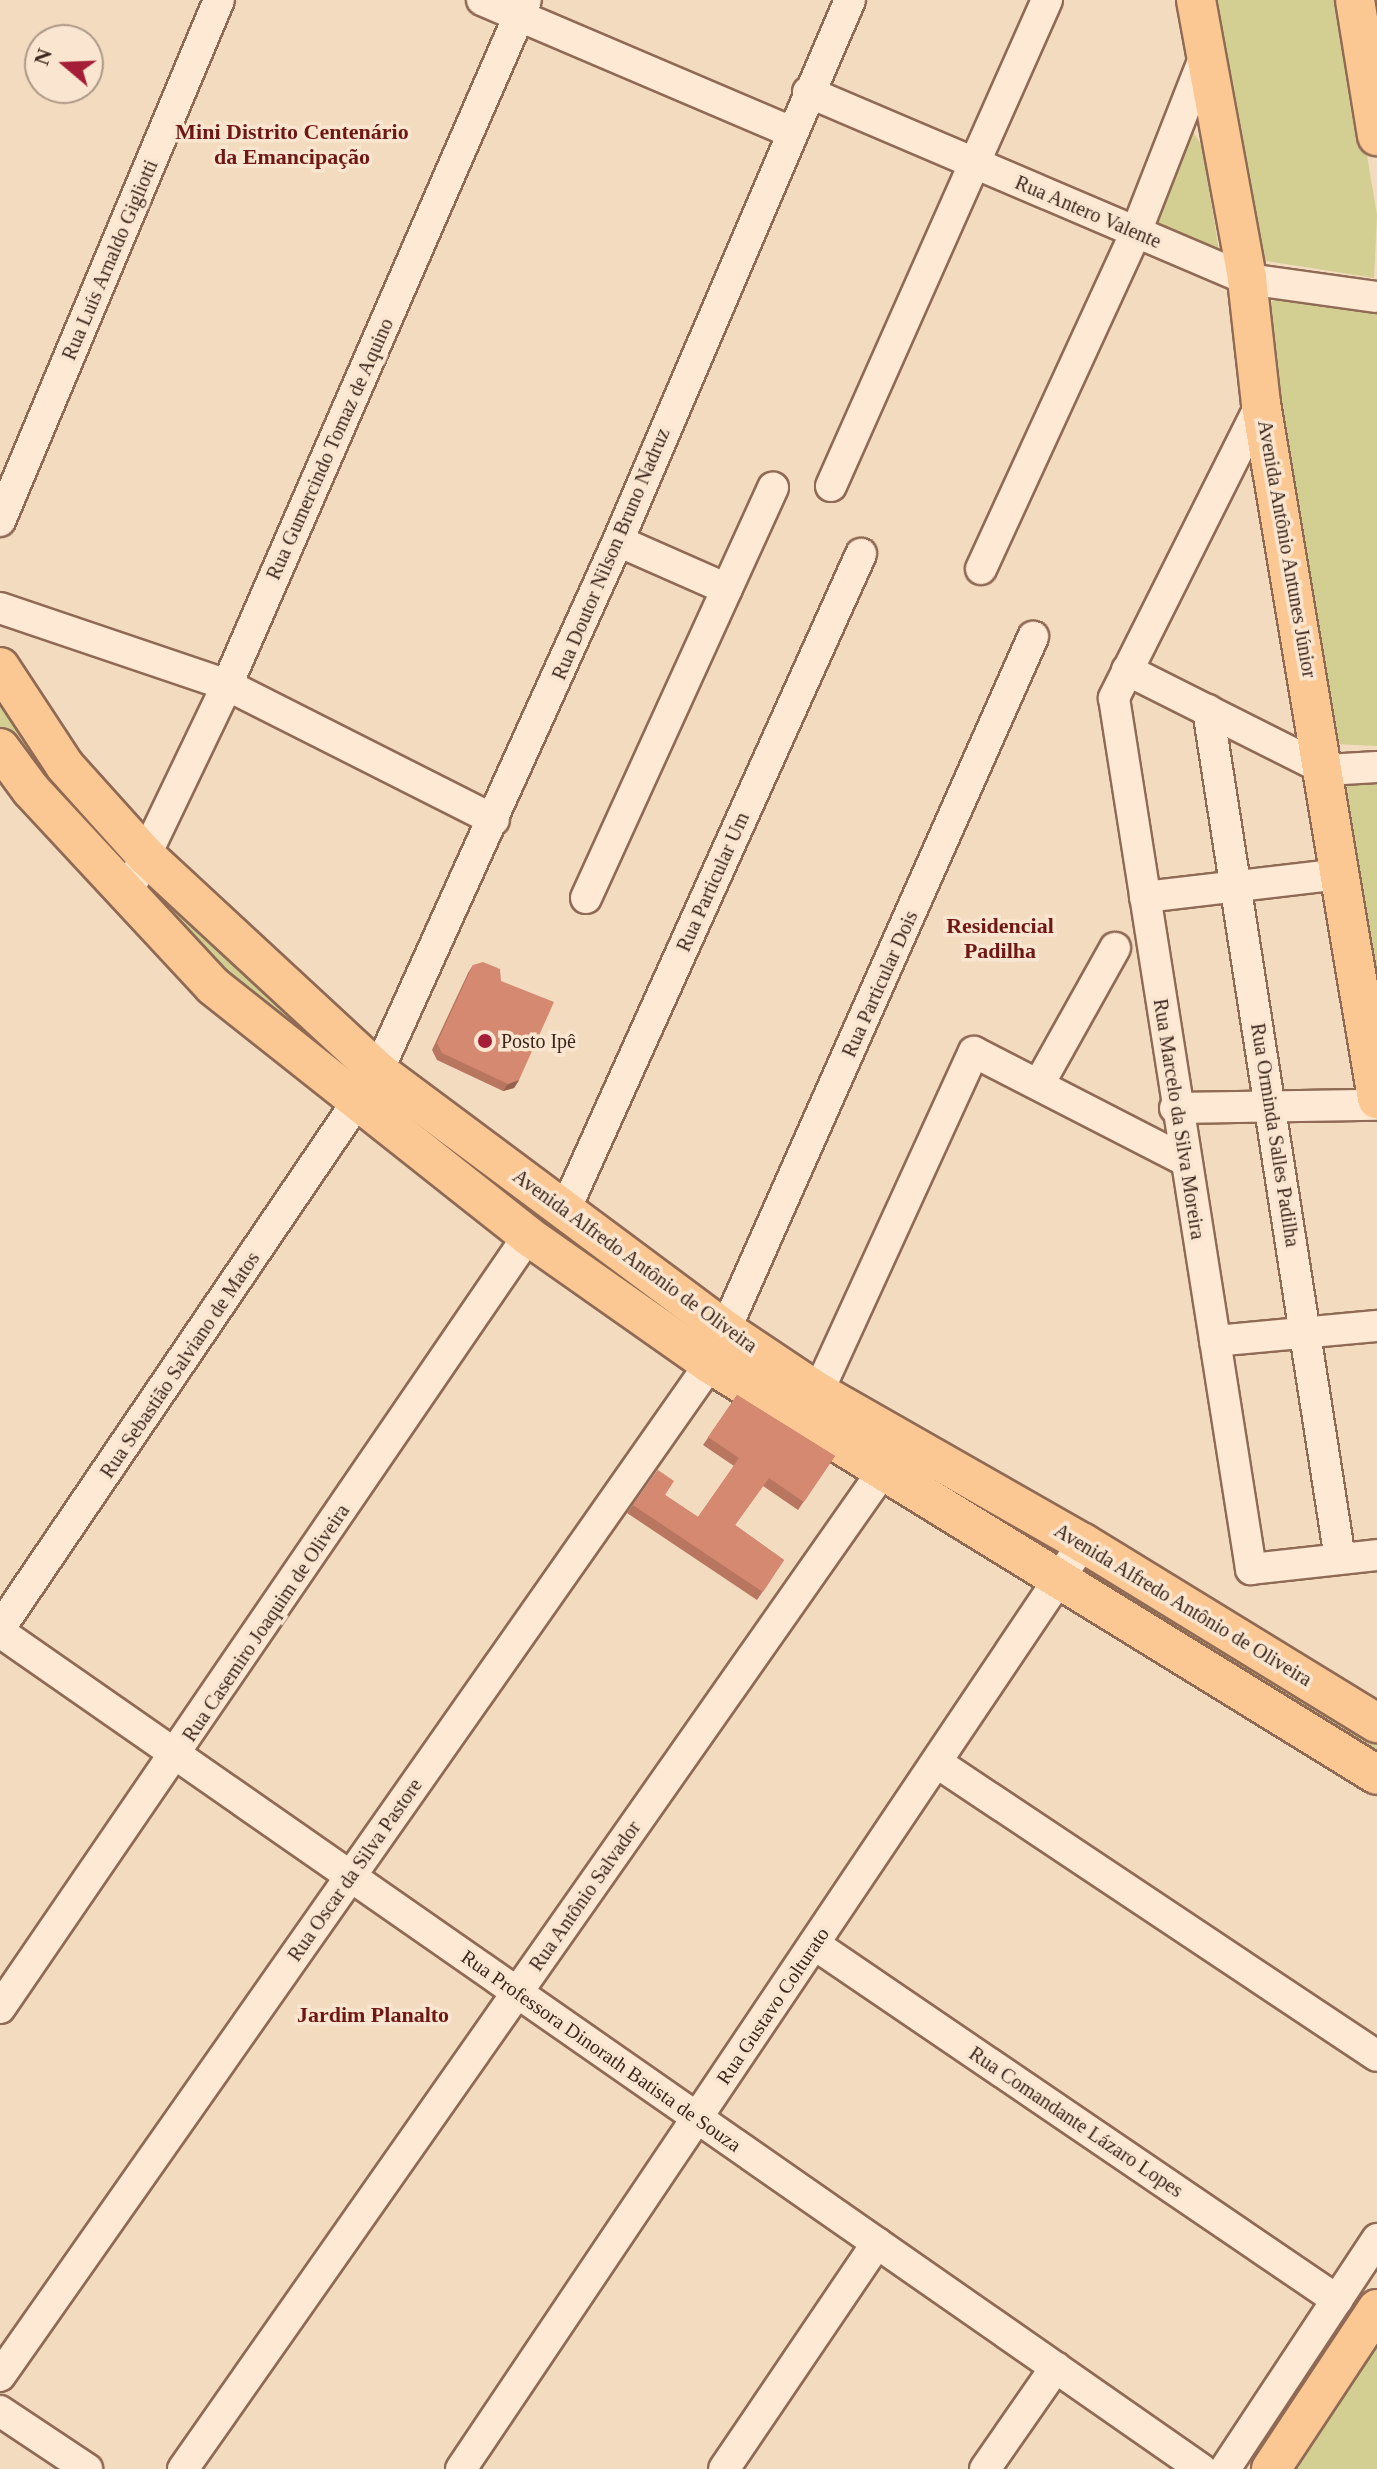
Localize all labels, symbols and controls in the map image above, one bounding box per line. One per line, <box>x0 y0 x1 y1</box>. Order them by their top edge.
north arrow <box>24 24 104 104</box>
text: N <box>28 45 57 68</box>
district label: Mini Distrito Centenário da Emancipação <box>175 118 409 170</box>
street label: Rua Luís Arnaldo Gigliotti <box>57 156 163 364</box>
street label: Rua Antero Valente <box>1011 170 1165 254</box>
street label: Rua Gumercindo Tomaz de Aquino <box>261 314 399 584</box>
street label: Avenida Antônio Antunes Júnior <box>1252 417 1322 681</box>
street label: Rua Doutor Nilson Bruno Nadruz <box>547 425 675 683</box>
street label: Rua Particular Um <box>672 809 754 955</box>
street label: Rua Particular Dois <box>837 907 923 1061</box>
district label: Residencial Padilha <box>946 912 1054 964</box>
street label: Rua Marcelo da Silva Moreira <box>1148 997 1210 1241</box>
street label: Rua Orminda Salles Padilha <box>1245 1021 1305 1249</box>
place label: Posto Ipê <box>501 1029 576 1053</box>
marker: Posto Ipê <box>476 1032 494 1050</box>
street label: Avenida Alfredo Antônio de Oliveira <box>507 1164 763 1358</box>
street label: Rua Sebastião Salviano de Matos <box>95 1247 265 1483</box>
street label: Rua Casemiro Joaquim de Oliveira <box>177 1500 355 1746</box>
street label: Avenida Alfredo Antônio de Oliveira <box>1049 1518 1317 1692</box>
street label: Rua Oscar da Silva Pastore <box>283 1774 427 1966</box>
street label: Rua Antônio Salvador <box>524 1816 646 1976</box>
street label: Rua Gustavo Colturato <box>711 1923 835 2089</box>
street label: Rua Professora Dinorath Batista de Souza <box>456 1945 746 2157</box>
district label: Jardim Planalto <box>297 2002 449 2028</box>
street label: Rua Comandante Lázaro Lopes <box>965 2041 1187 2203</box>

